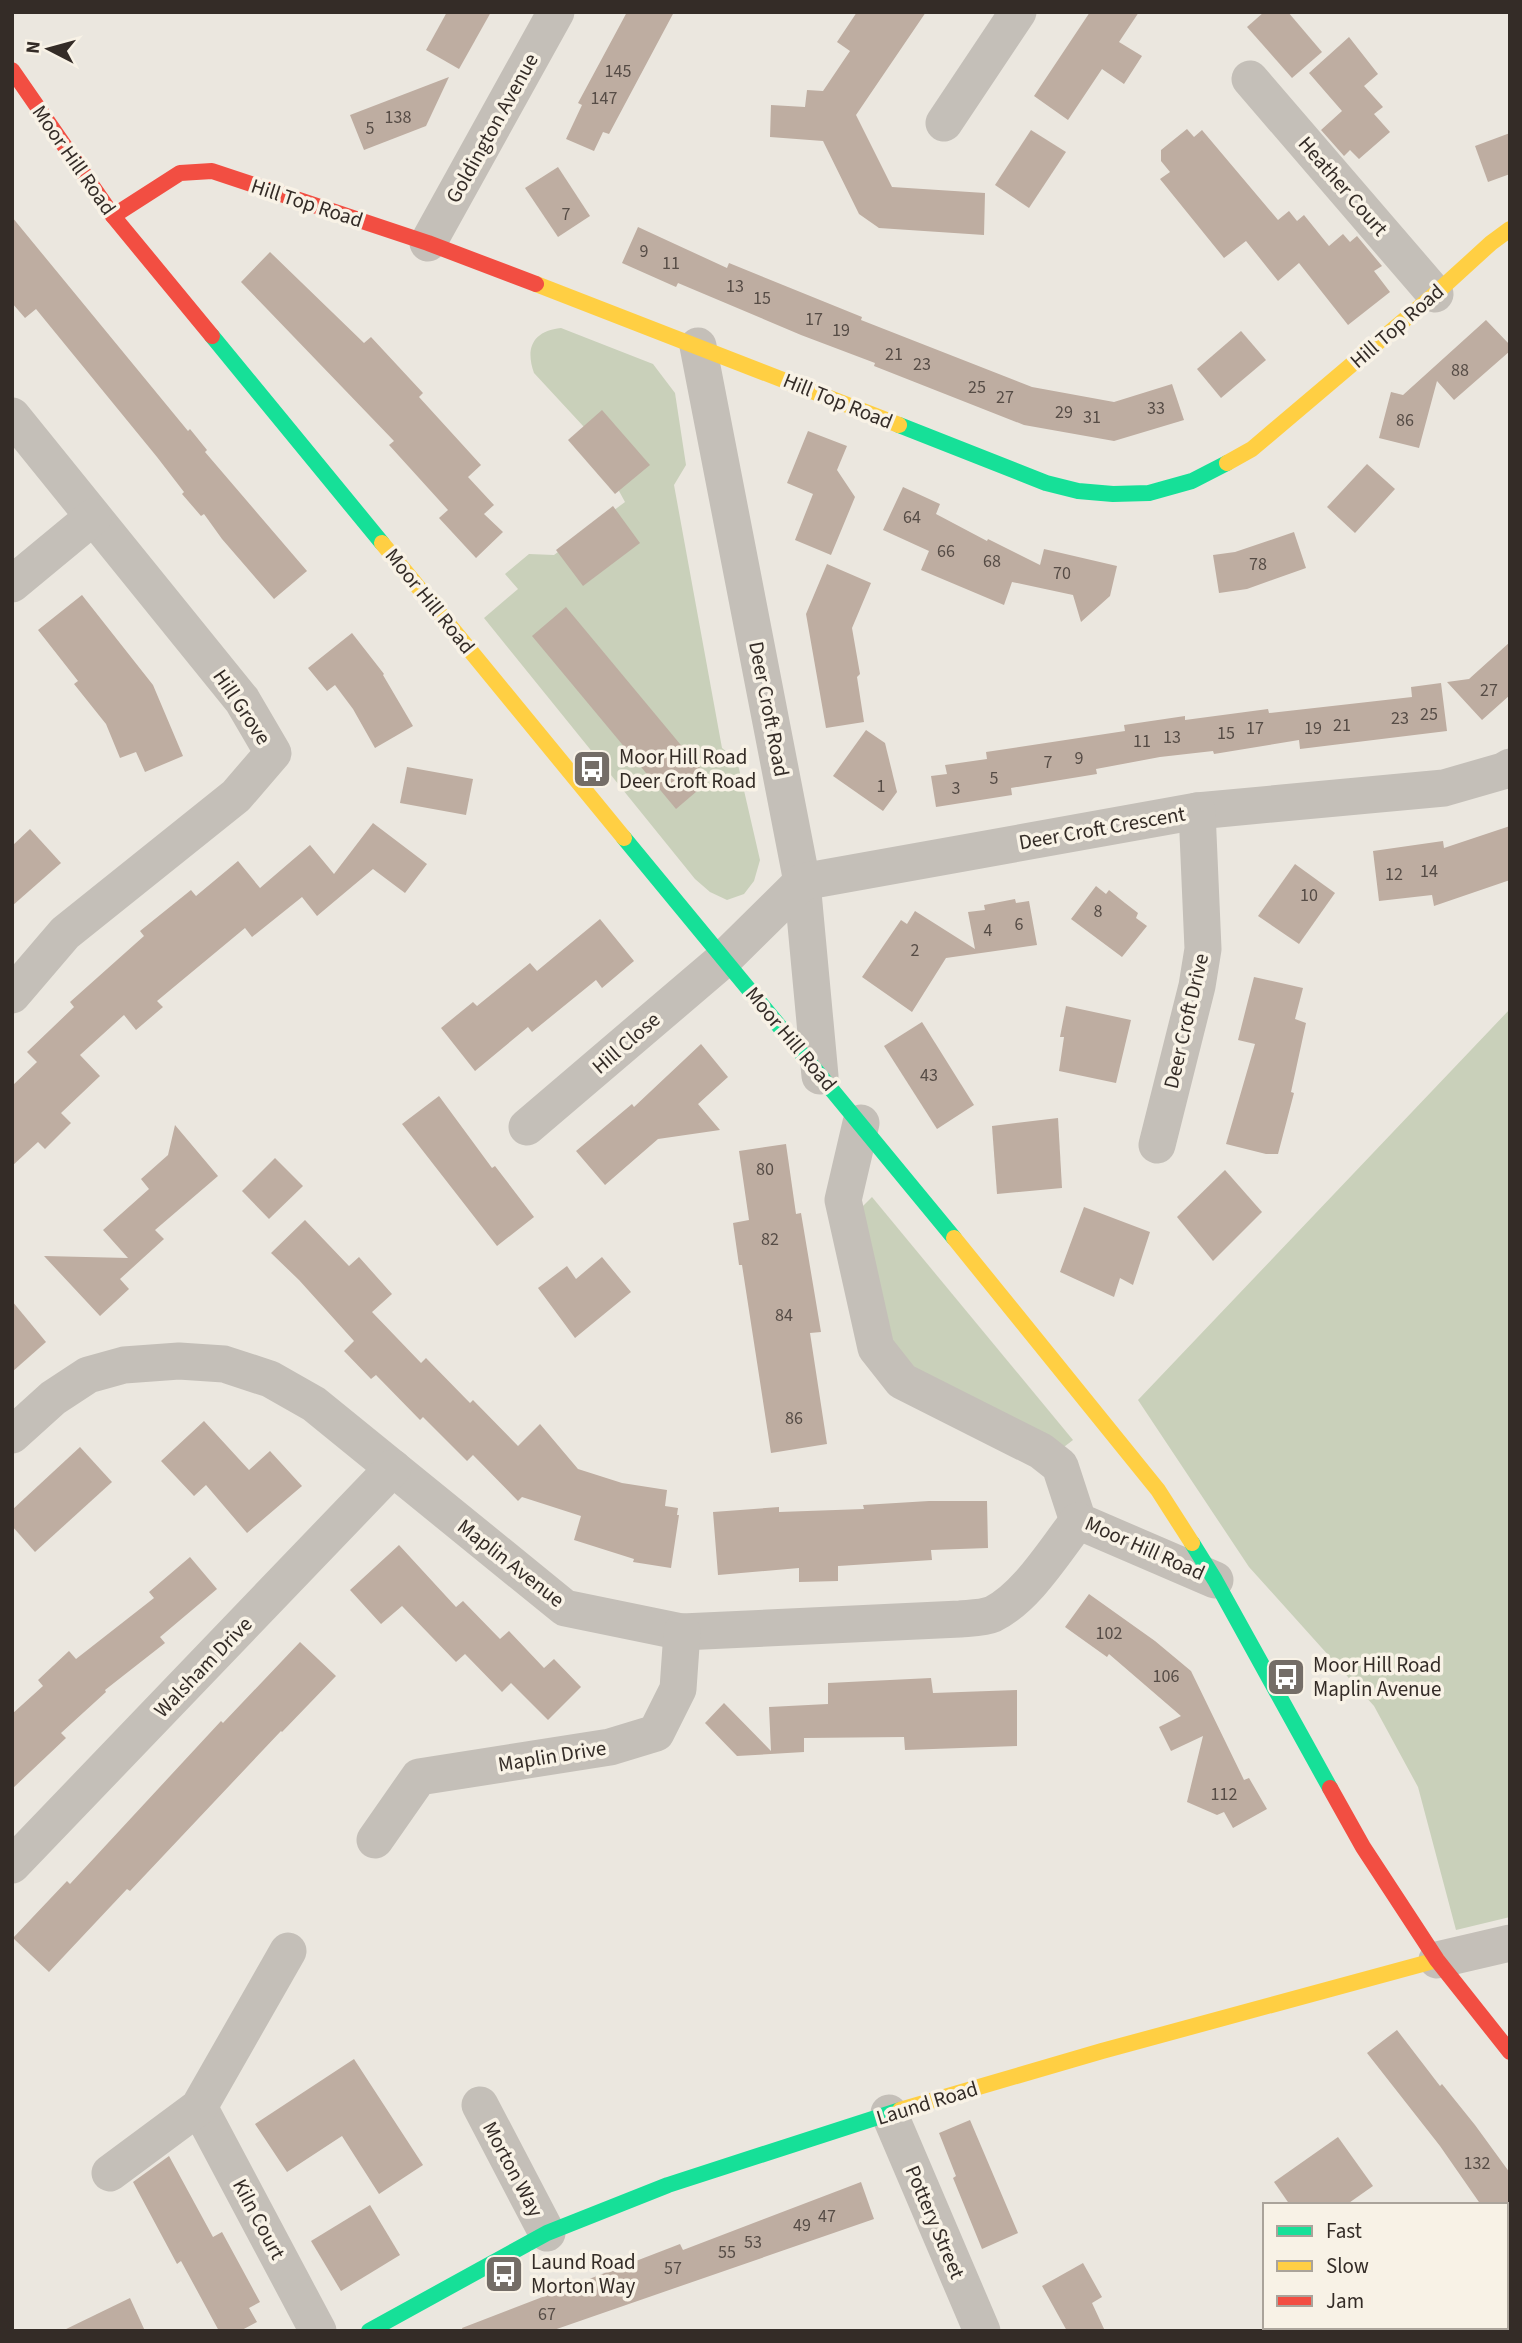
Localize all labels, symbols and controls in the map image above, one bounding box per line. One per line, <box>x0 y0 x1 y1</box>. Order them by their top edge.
north arrow <box>14 14 84 84</box>
text: N <box>19 40 48 55</box>
street label: Goldington Avenue <box>438 48 546 208</box>
house number: 145 <box>605 59 631 84</box>
house number: 147 <box>591 86 617 111</box>
street label: Moor Hill Road <box>25 99 123 221</box>
house number: 138 <box>385 105 411 130</box>
house number: 5 <box>366 116 375 141</box>
street label: Heather Court <box>1291 129 1395 243</box>
street label: Hill Top Road <box>247 171 367 235</box>
house number: 7 <box>562 202 571 227</box>
house number: 9 <box>640 239 649 264</box>
house number: 11 <box>662 251 680 276</box>
house number: 13 <box>726 274 744 299</box>
street label: Hill Top Road <box>1343 277 1451 375</box>
house number: 15 <box>753 286 771 311</box>
house number: 17 <box>805 307 823 332</box>
house number: 19 <box>832 318 850 343</box>
house number: 21 <box>885 342 903 367</box>
house number: 23 <box>913 352 931 377</box>
house number: 88 <box>1451 358 1469 383</box>
street label: Hill Top Road <box>779 365 897 437</box>
house number: 25 <box>968 375 986 400</box>
house number: 27 <box>996 385 1014 410</box>
house number: 33 <box>1147 396 1165 421</box>
house number: 29 <box>1055 400 1073 425</box>
house number: 31 <box>1083 405 1101 430</box>
house number: 86 <box>1396 408 1414 433</box>
house number: 64 <box>903 505 921 530</box>
house number: 66 <box>937 539 955 564</box>
street label: Moor Hill Road <box>378 542 482 660</box>
house number: 68 <box>983 549 1001 574</box>
house number: 78 <box>1249 552 1267 577</box>
house number: 70 <box>1053 561 1071 586</box>
street label: Deer Croft Road <box>741 639 797 779</box>
street label: Hill Grove <box>206 663 278 751</box>
house number: 27 <box>1480 678 1498 703</box>
house number: 25 <box>1420 702 1438 727</box>
house number: 23 <box>1391 706 1409 731</box>
house number: 21 <box>1333 713 1351 738</box>
house number: 17 <box>1246 716 1264 741</box>
house number: 19 <box>1304 716 1322 741</box>
house number: 15 <box>1217 721 1235 746</box>
house number: 13 <box>1163 725 1181 750</box>
house number: 11 <box>1133 729 1151 754</box>
place label: Moor Hill Road Deer Croft Road <box>619 742 756 796</box>
house number: 9 <box>1075 746 1084 771</box>
bus stop icon: Moor Hill Road Deer Croft Road <box>571 748 613 790</box>
house number: 7 <box>1044 750 1053 775</box>
house number: 5 <box>990 766 999 791</box>
house number: 1 <box>877 774 885 799</box>
house number: 3 <box>952 776 961 801</box>
street label: Deer Croft Crescent <box>1016 799 1188 857</box>
house number: 14 <box>1420 859 1438 884</box>
house number: 12 <box>1385 862 1403 887</box>
house number: 10 <box>1300 883 1318 908</box>
house number: 8 <box>1094 899 1103 924</box>
house number: 6 <box>1015 912 1024 937</box>
house number: 4 <box>984 918 993 943</box>
house number: 2 <box>911 938 920 963</box>
street label: Deer Croft Drive <box>1156 950 1216 1092</box>
street label: Moor Hill Road <box>738 980 844 1098</box>
street label: Hill Close <box>585 1005 667 1081</box>
house number: 43 <box>920 1063 938 1088</box>
house number: 80 <box>756 1157 774 1182</box>
house number: 82 <box>761 1227 779 1252</box>
house number: 84 <box>775 1303 793 1328</box>
house number: 86 <box>785 1406 803 1431</box>
street label: Moor Hill Road <box>1080 1508 1210 1588</box>
street label: Maplin Avenue <box>451 1512 571 1614</box>
street label: Walsham Drive <box>147 1610 259 1724</box>
house number: 102 <box>1096 1621 1122 1646</box>
place label: Moor Hill Road Maplin Avenue <box>1313 1650 1441 1704</box>
bus stop icon: Moor Hill Road Maplin Avenue <box>1265 1656 1307 1698</box>
house number: 106 <box>1153 1664 1179 1689</box>
street label: Maplin Drive <box>496 1733 608 1779</box>
house number: 112 <box>1211 1782 1237 1807</box>
street label: Laund Road <box>873 2073 981 2133</box>
street label: Morton Way <box>475 2116 551 2222</box>
house number: 132 <box>1464 2151 1490 2176</box>
street label: Pottery Street <box>898 2161 972 2283</box>
street label: Kiln Court <box>225 2173 293 2265</box>
legend <box>1263 2203 1508 2329</box>
house number: 47 <box>818 2204 836 2229</box>
house number: 49 <box>793 2213 811 2238</box>
text: Fast <box>1326 2216 1362 2246</box>
house number: 53 <box>744 2230 762 2255</box>
house number: 55 <box>718 2240 736 2265</box>
place label: Laund Road Morton Way <box>531 2247 636 2301</box>
text: Slow <box>1326 2251 1369 2281</box>
bus stop icon: Laund Road Morton Way <box>483 2253 525 2295</box>
house number: 57 <box>664 2256 682 2281</box>
text: Jam <box>1326 2286 1364 2316</box>
house number: 67 <box>538 2302 556 2327</box>

